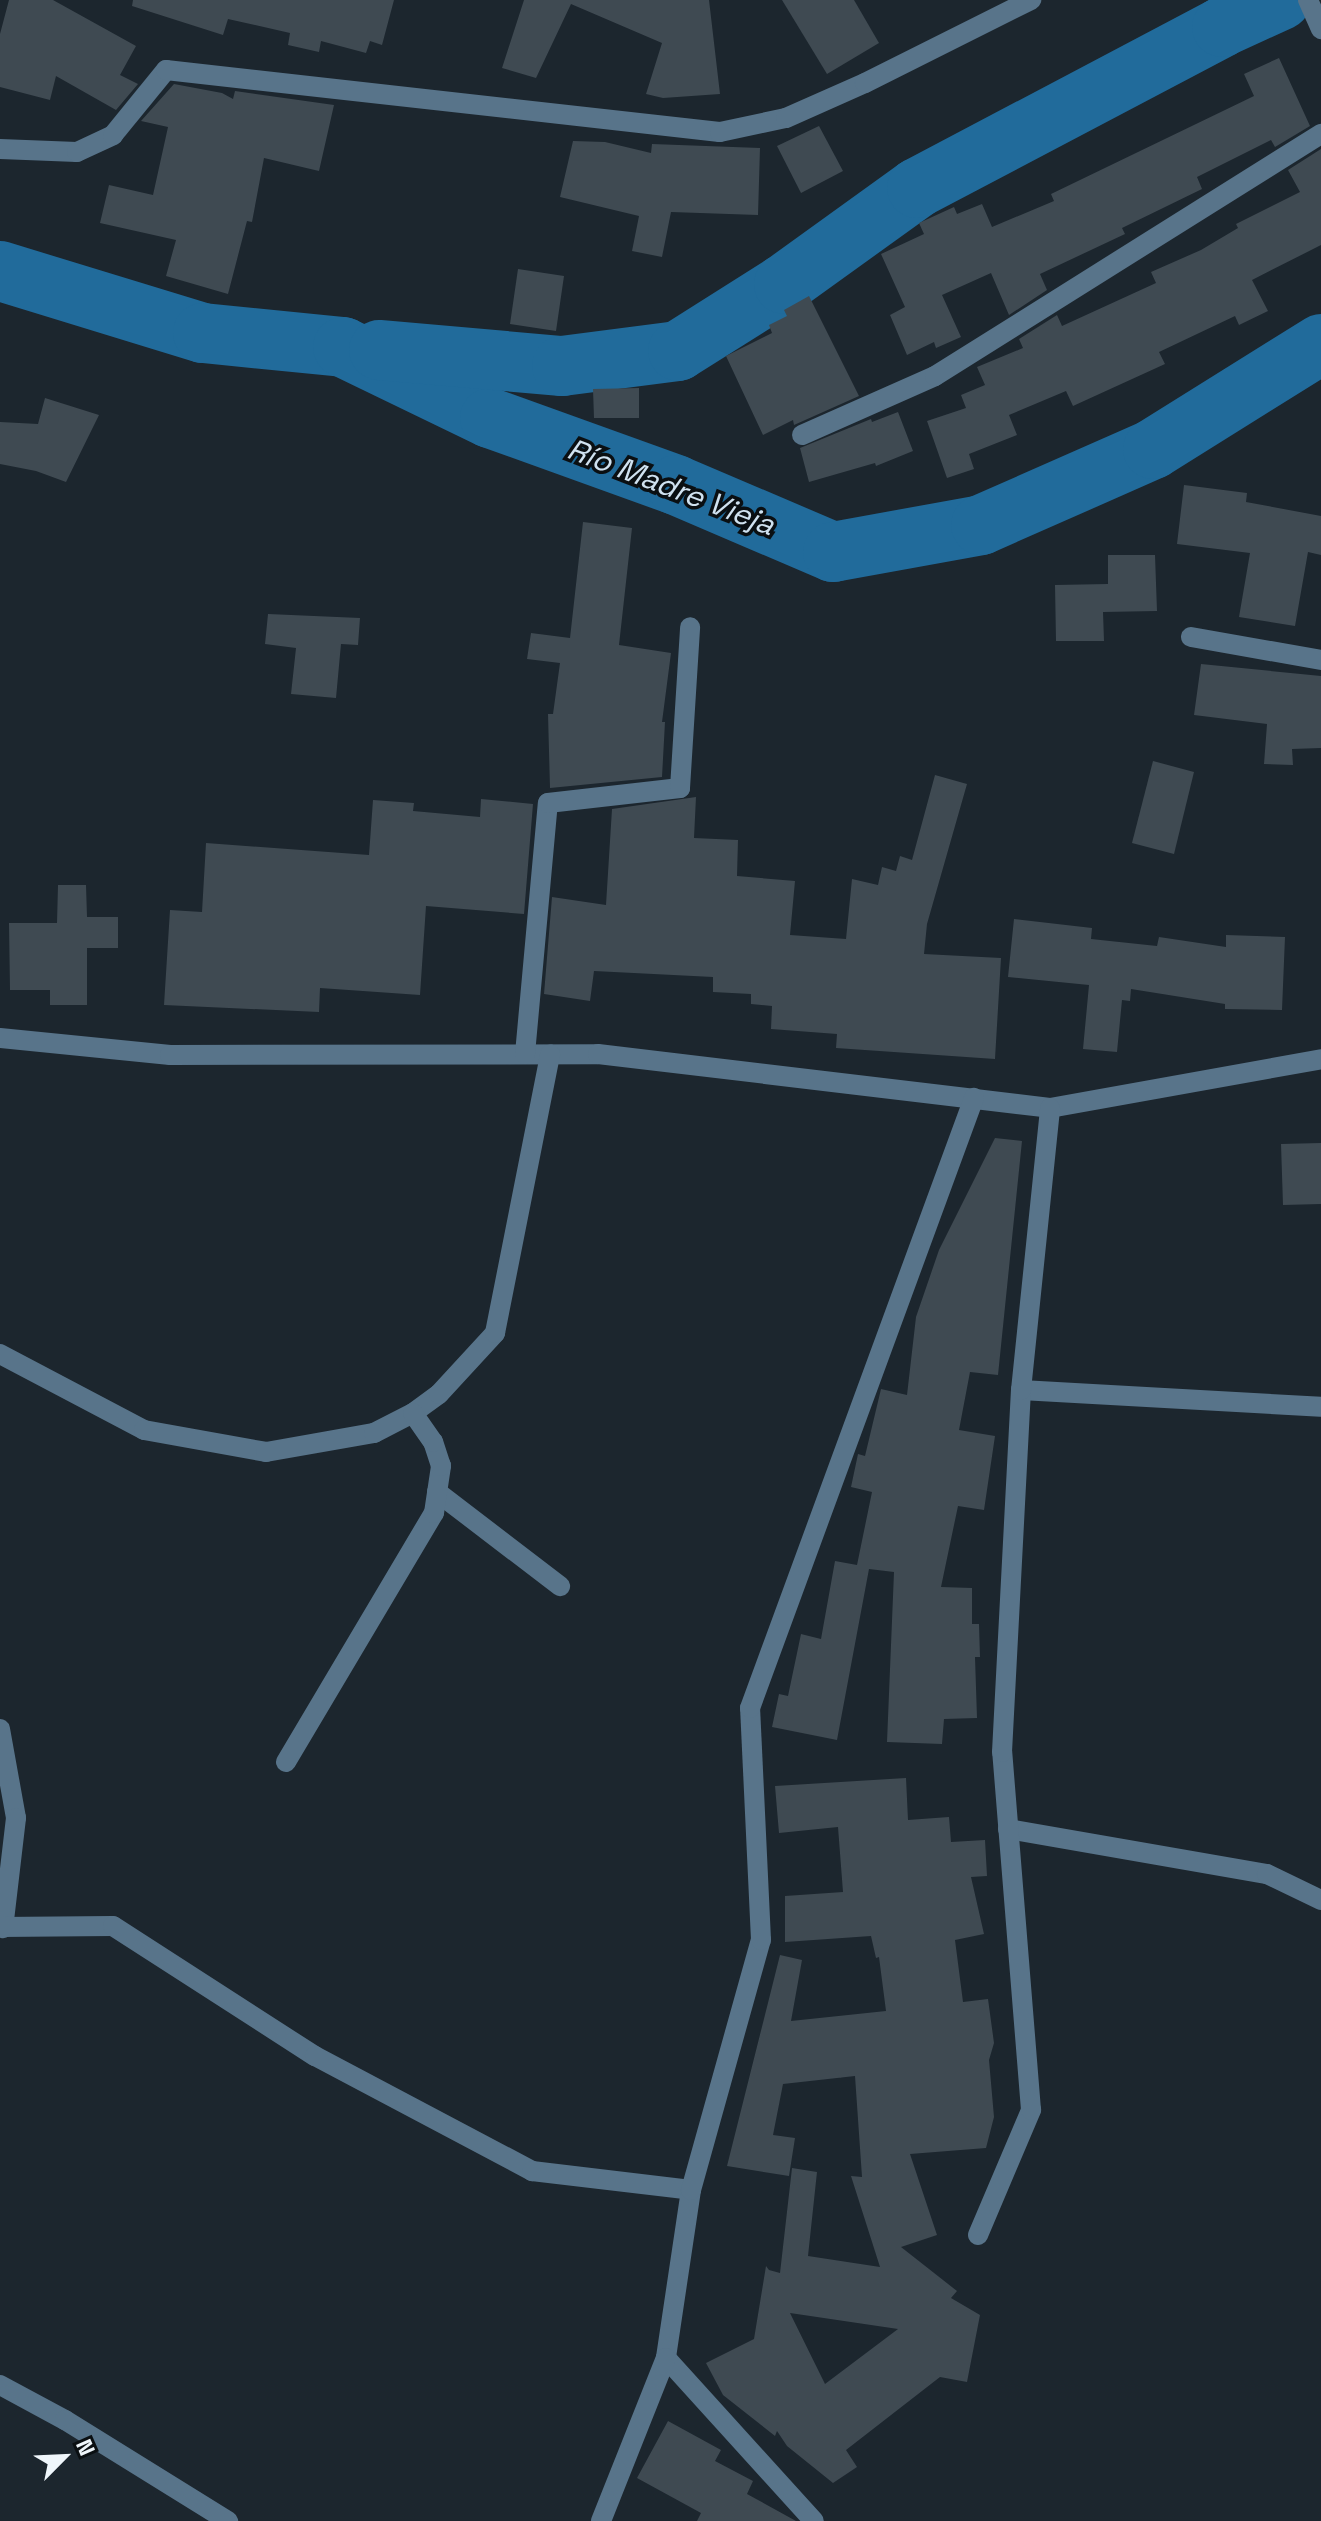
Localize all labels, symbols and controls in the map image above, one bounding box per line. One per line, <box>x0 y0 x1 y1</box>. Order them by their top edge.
water label: Río Madre Vieja <box>562 431 780 543</box>
north arrow <box>24 2417 104 2497</box>
text: N <box>70 2435 102 2460</box>

